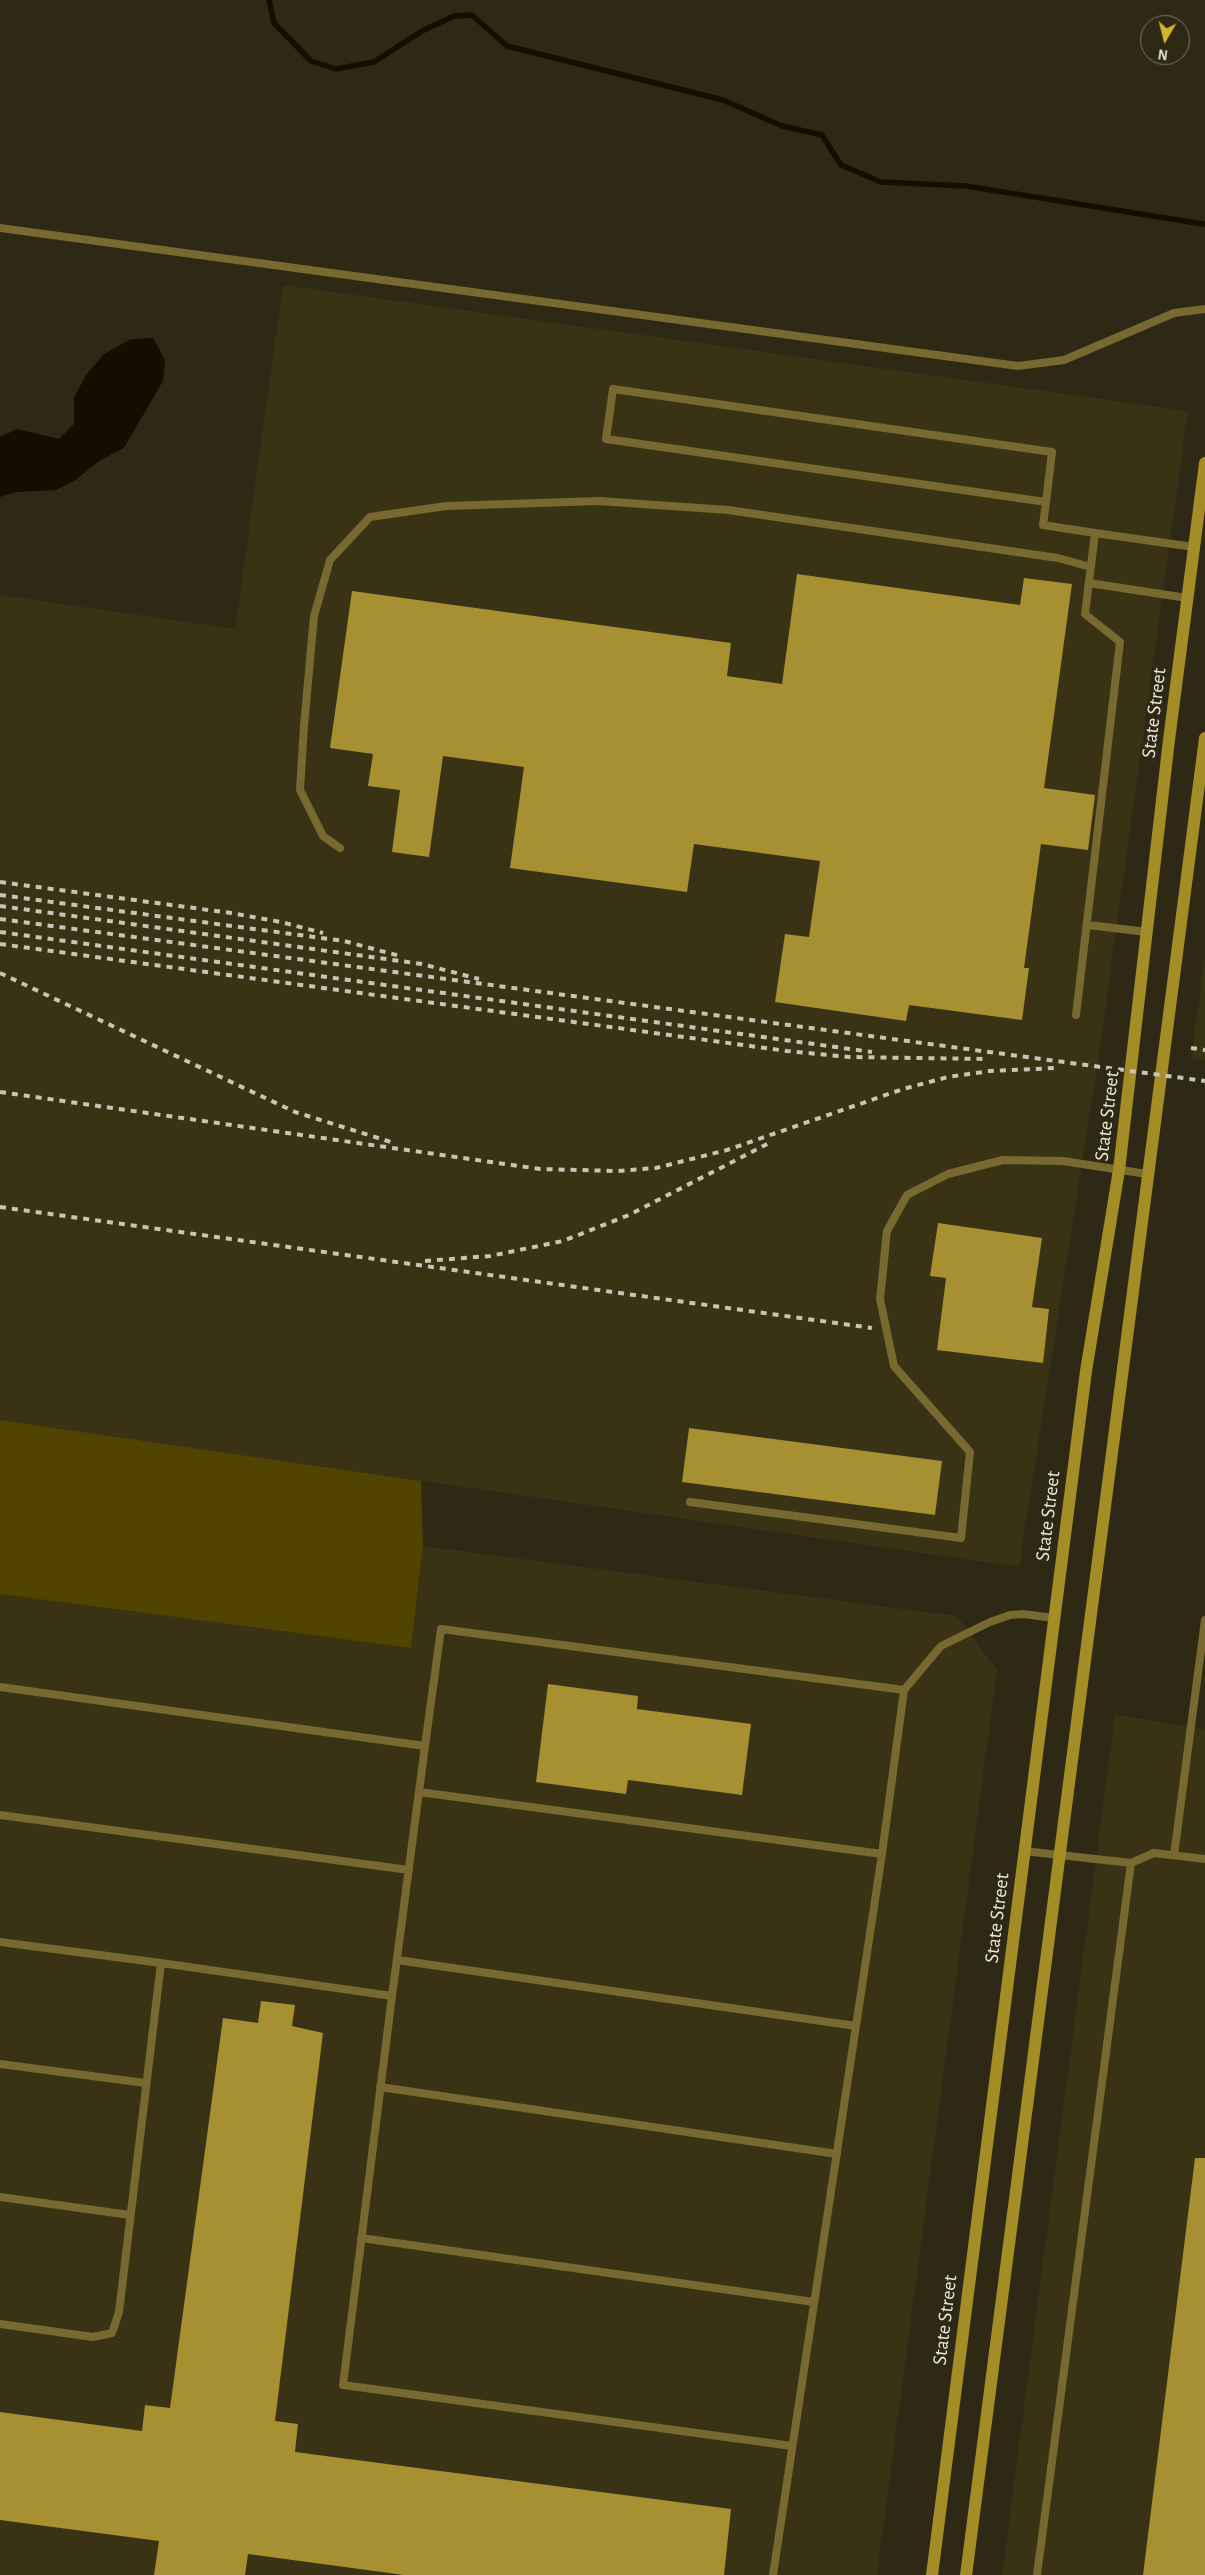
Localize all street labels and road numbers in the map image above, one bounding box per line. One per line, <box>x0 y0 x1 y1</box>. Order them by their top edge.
street label: State Street <box>1137 666 1171 760</box>
street label: State Street <box>1090 1069 1124 1163</box>
street label: State Street <box>1031 1469 1065 1563</box>
street label: State Street <box>980 1871 1014 1965</box>
street label: State Street <box>928 2273 962 2367</box>

